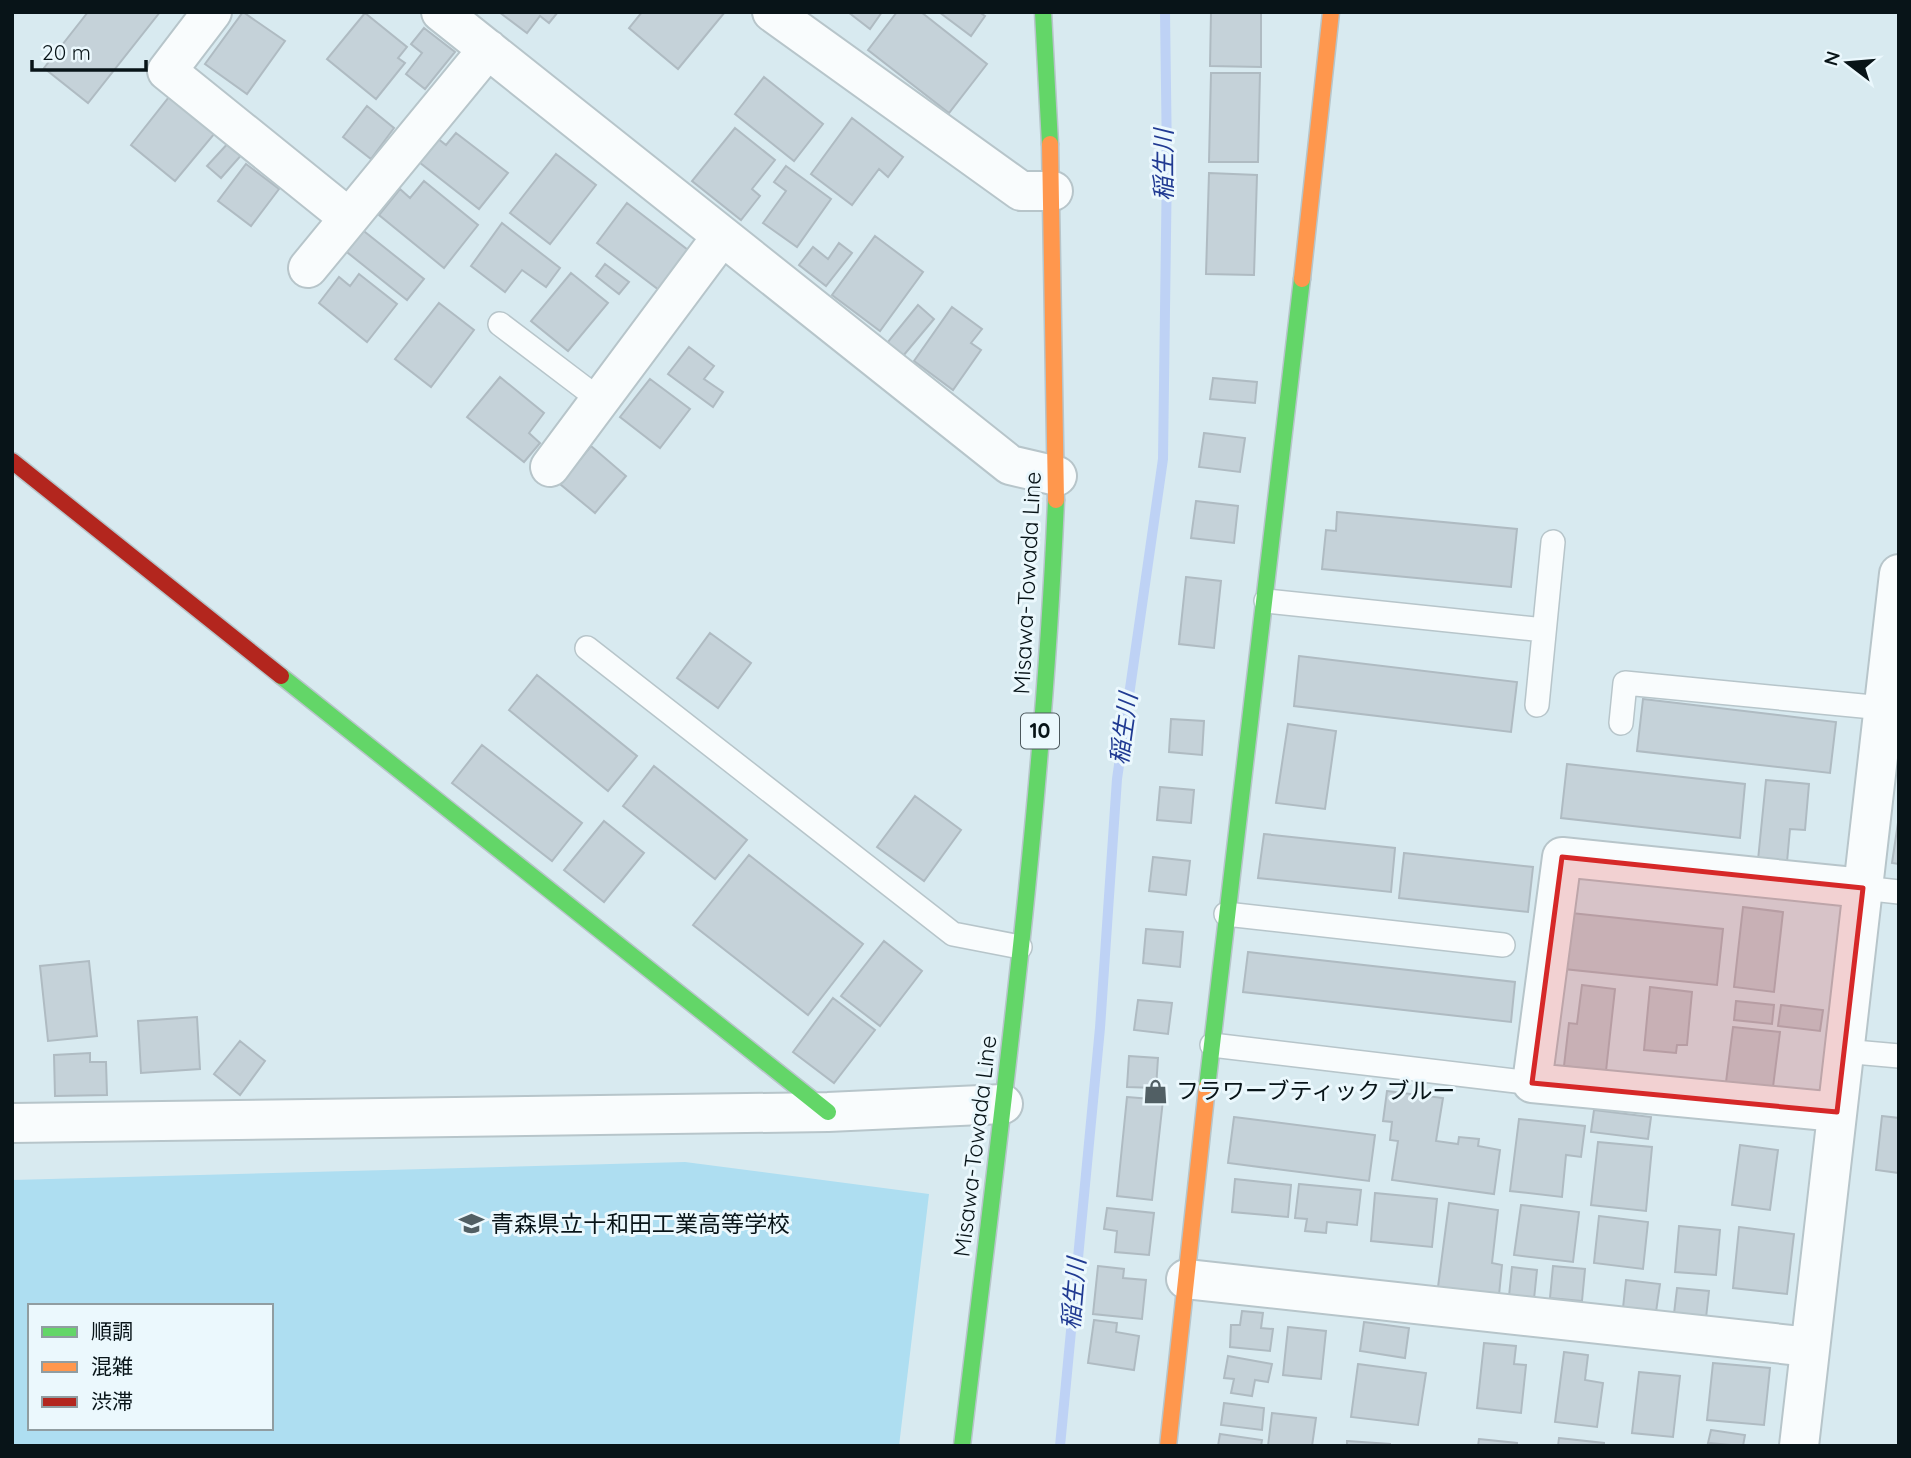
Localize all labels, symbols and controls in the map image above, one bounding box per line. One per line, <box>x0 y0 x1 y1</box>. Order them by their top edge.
scale bar <box>32 28 145 72</box>
north arrow <box>1813 28 1883 98</box>
text: 20 m <box>42 39 91 65</box>
text: N <box>1818 48 1845 68</box>
water label: 稲生川 <box>1148 126 1178 201</box>
street label: Misawa-Towada Line <box>1006 471 1047 695</box>
water label: 稲生川 <box>1103 688 1143 767</box>
road number: 10 <box>1021 714 1059 748</box>
street label: Misawa-Towada Line <box>947 1034 1002 1258</box>
place label: フラワーブティック ブルー <box>1176 1076 1456 1105</box>
shop icon: フラワーブティック ブルー <box>1142 1077 1170 1105</box>
place label: 青森県立十和田工業高等学校 <box>491 1209 790 1238</box>
school or university icon: 青森県立十和田工業高等学校 <box>457 1210 485 1238</box>
water label: 稲生川 <box>1055 1254 1091 1331</box>
legend <box>28 1304 273 1430</box>
text: 順調 <box>91 1318 133 1344</box>
text: 混雑 <box>91 1353 133 1379</box>
text: 渋滞 <box>91 1388 133 1414</box>

